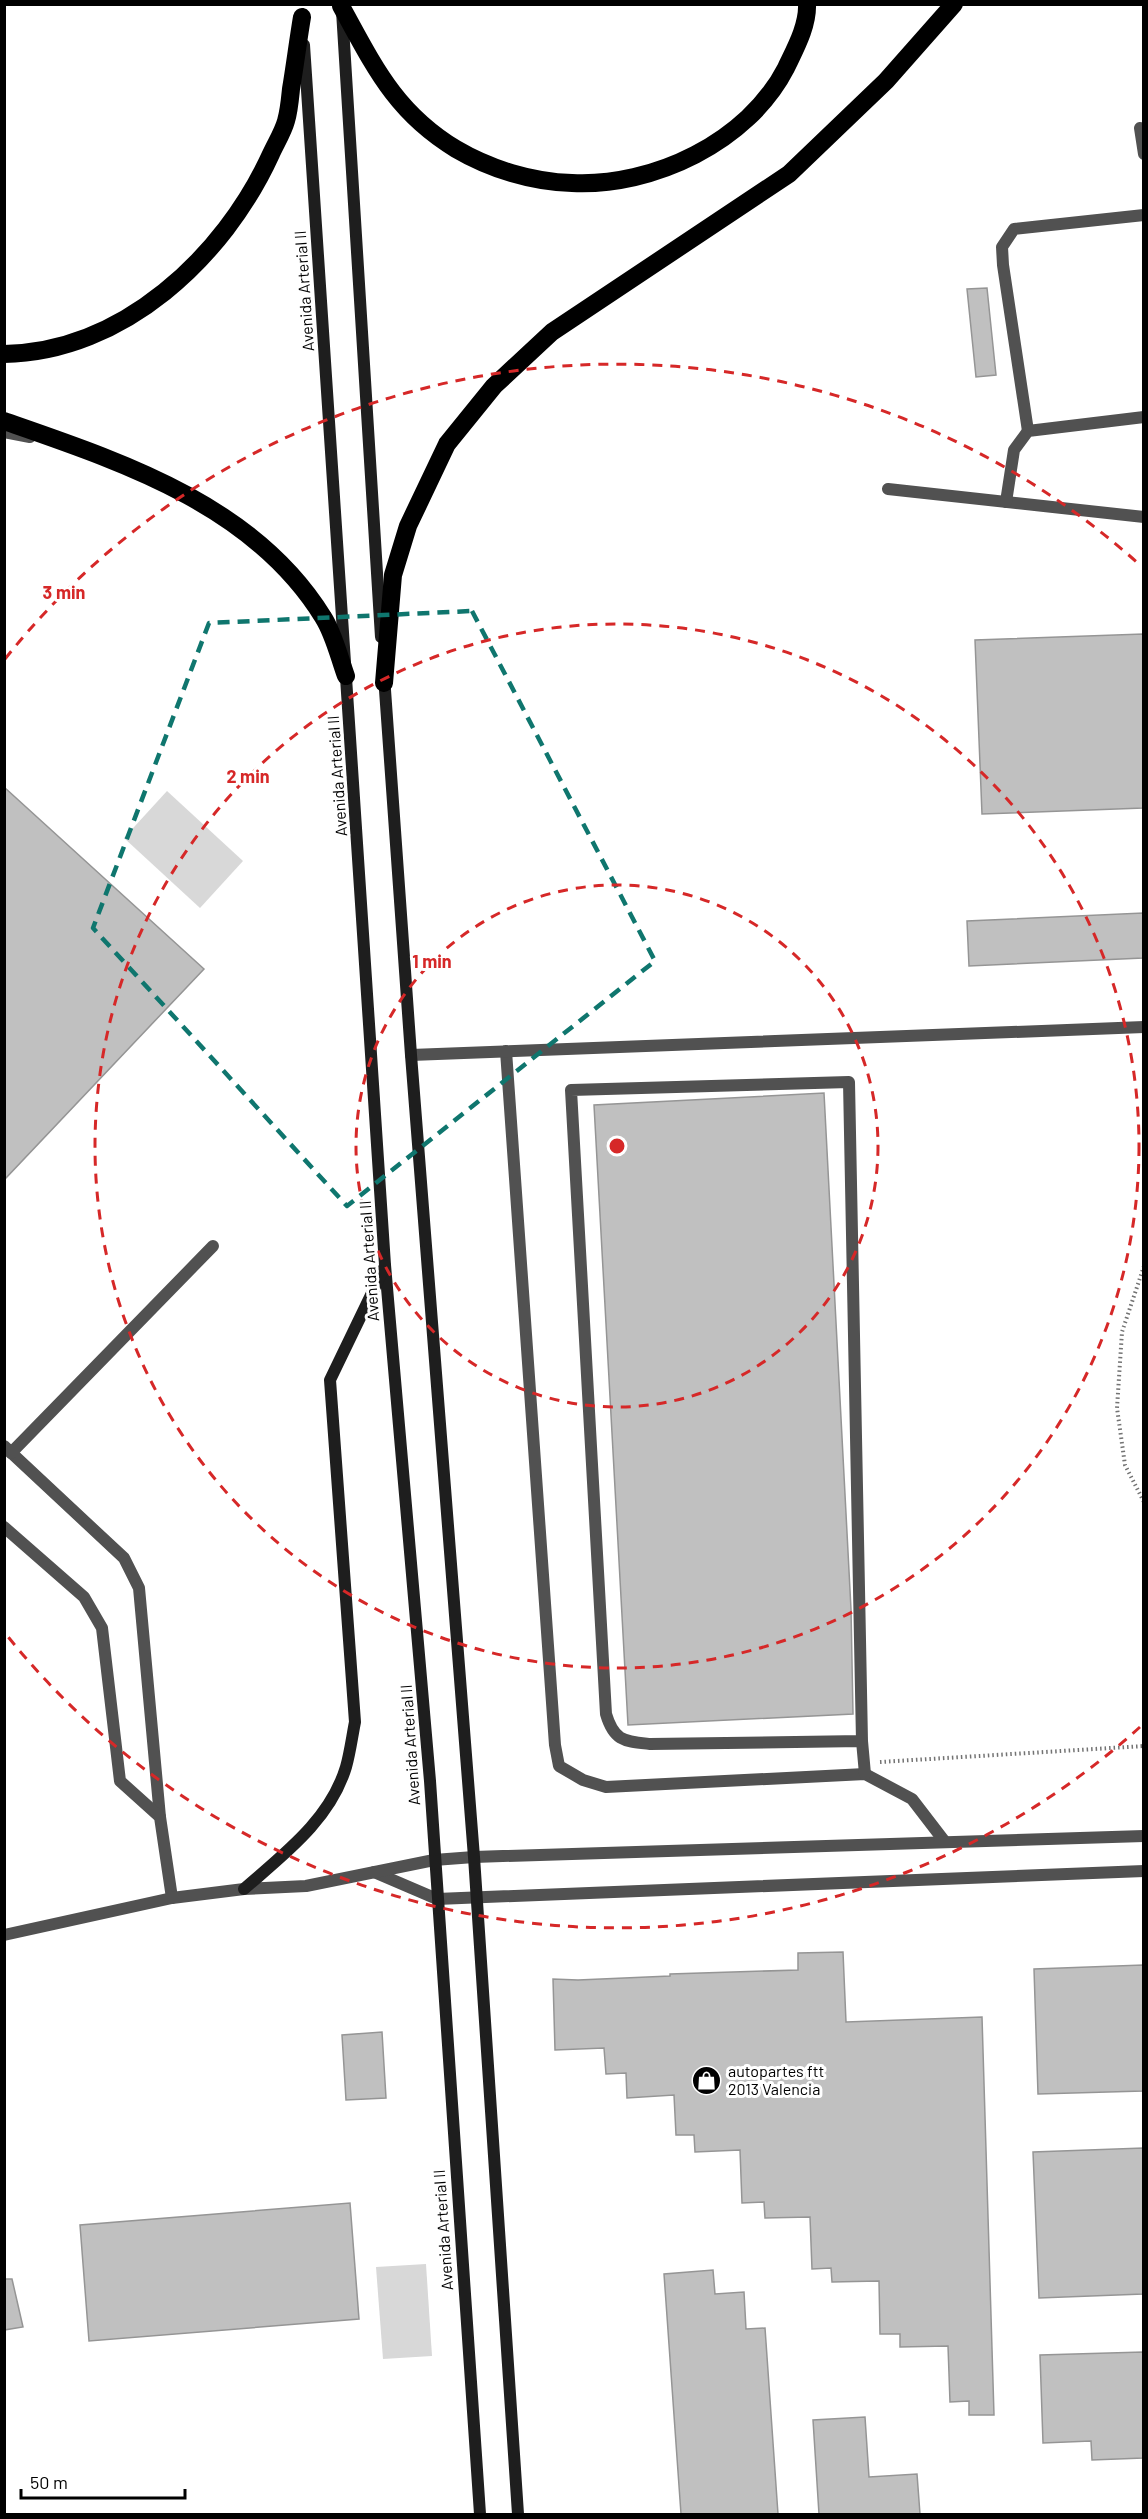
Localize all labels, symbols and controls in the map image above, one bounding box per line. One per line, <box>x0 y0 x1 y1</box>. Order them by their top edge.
street label: Avenida Arterial II <box>290 230 317 352</box>
text: 3 min <box>43 581 85 603</box>
street label: Avenida Arterial II <box>323 715 350 837</box>
text: 2 min <box>226 765 270 787</box>
text: 1 min <box>412 950 452 972</box>
centre of rings <box>607 1136 627 1156</box>
street label: Avenida Arterial II <box>355 1200 382 1322</box>
street label: Avenida Arterial II <box>396 1684 423 1806</box>
place label: autopartes ftt 2013 Valencia <box>728 2061 824 2098</box>
shop icon: autopartes ftt 2013 Valencia <box>691 2064 723 2096</box>
street label: Avenida Arterial II <box>429 2169 456 2291</box>
scale bar <box>21 2462 184 2500</box>
text: 50 m <box>30 2471 68 2493</box>

